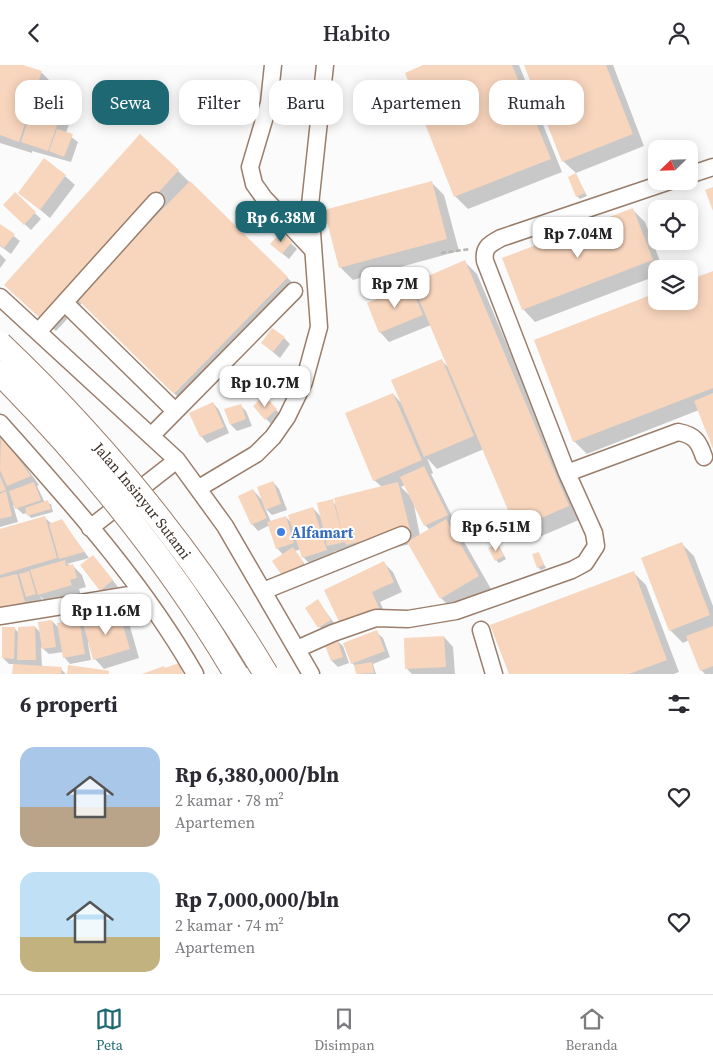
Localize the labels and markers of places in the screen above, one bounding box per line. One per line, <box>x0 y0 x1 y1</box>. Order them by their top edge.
pin: Rp 6.38M <box>229 201 333 243</box>
pin: Rp 7.04M <box>526 217 630 259</box>
pin: Rp 7M <box>360 267 430 309</box>
pin: Rp 10.7M <box>213 365 317 408</box>
pin: Rp 6.51M <box>444 509 548 552</box>
place label: Alfamart <box>291 522 354 543</box>
marker: Alfamart <box>275 526 287 538</box>
pin: Rp 11.6M <box>54 593 158 636</box>

